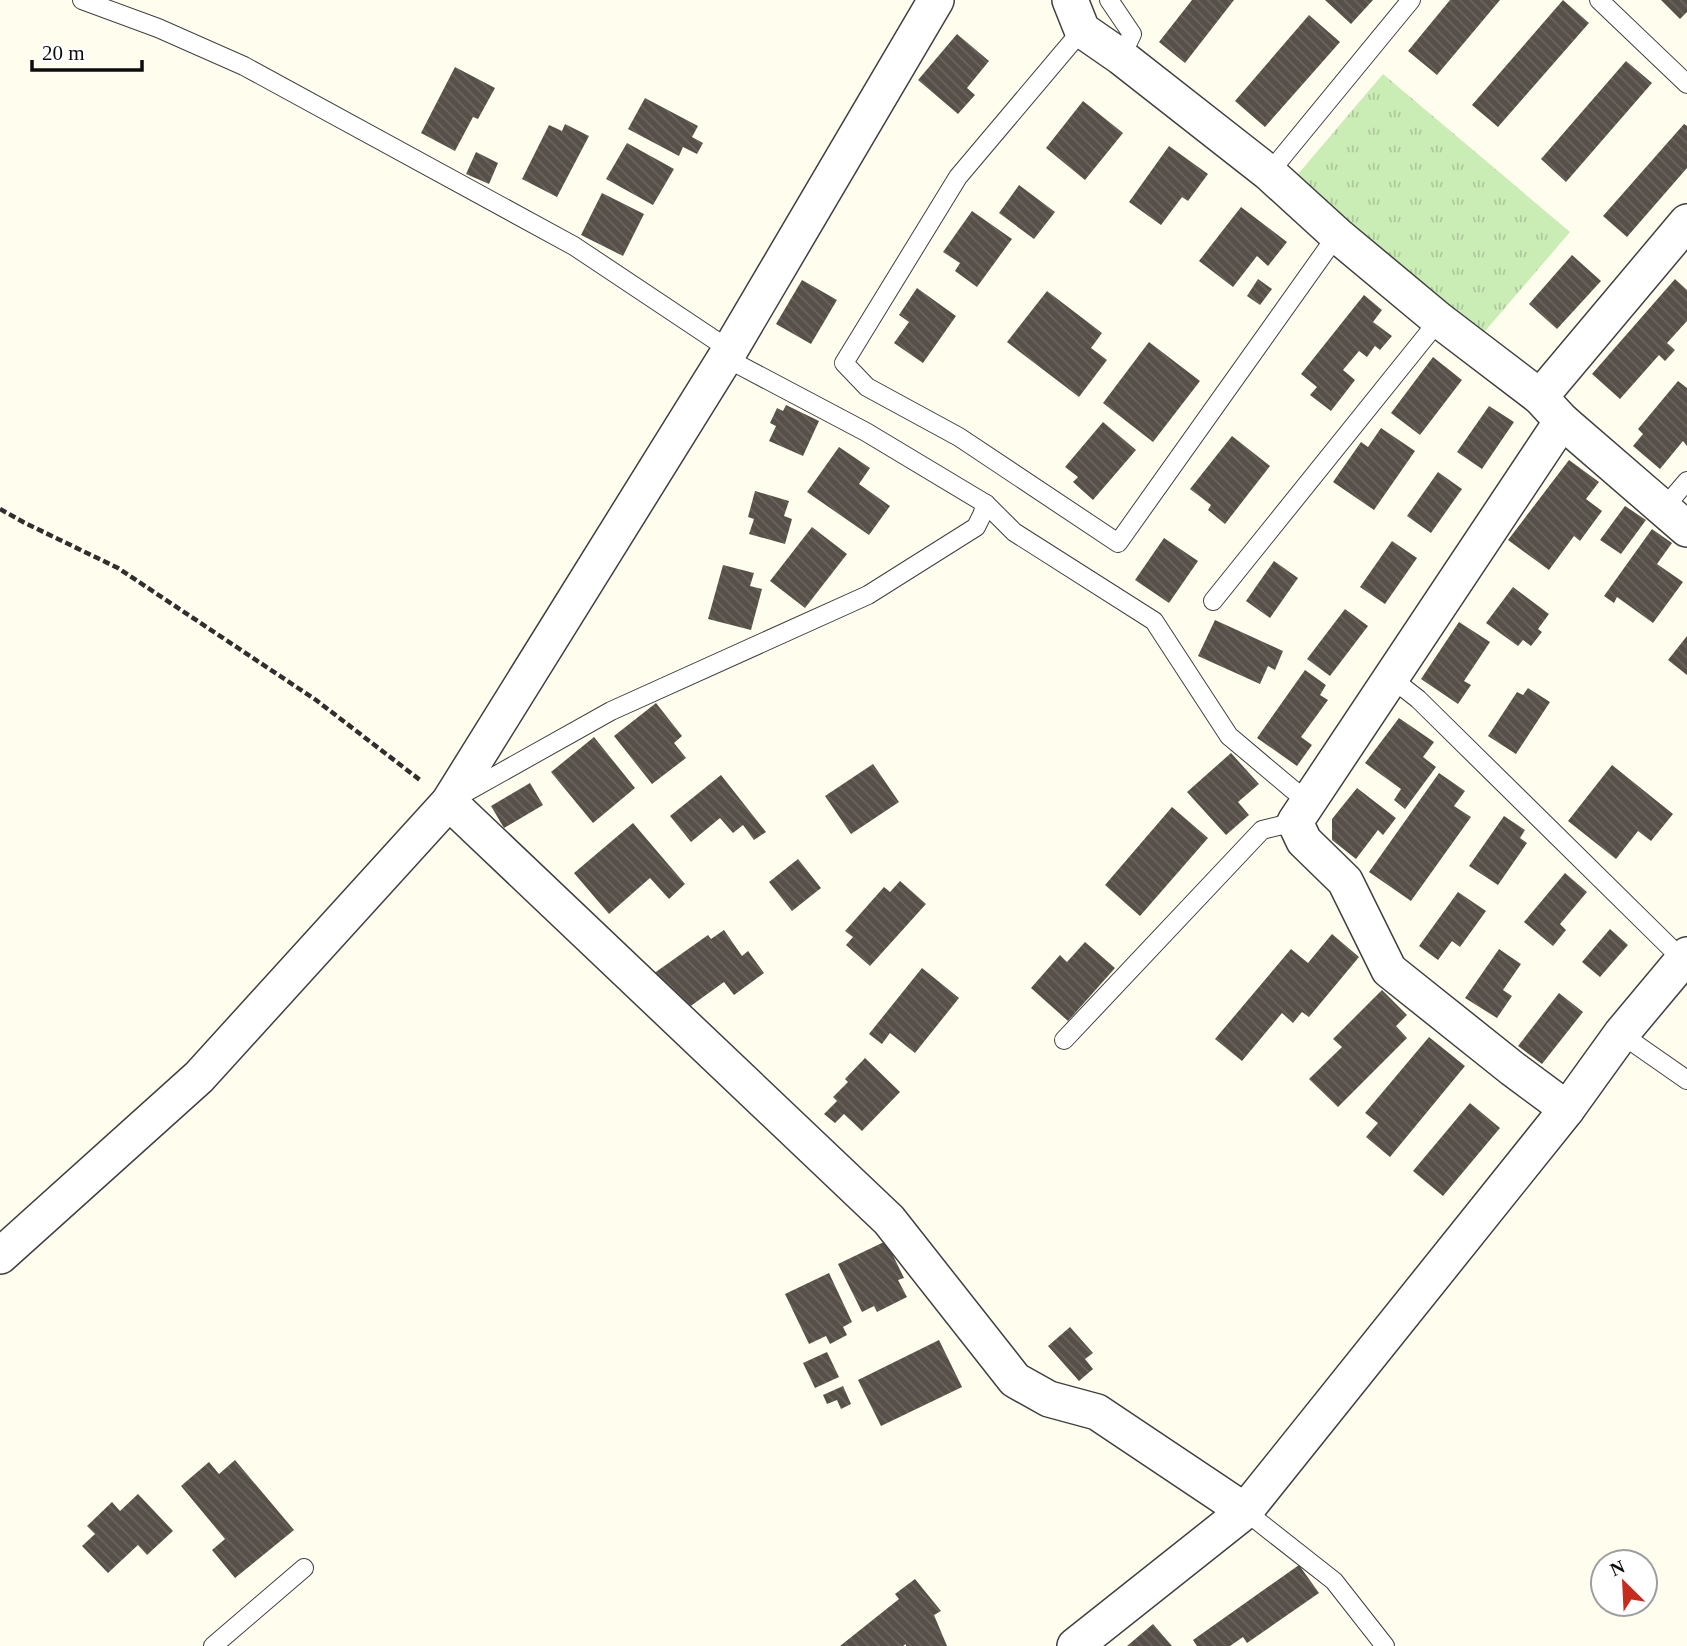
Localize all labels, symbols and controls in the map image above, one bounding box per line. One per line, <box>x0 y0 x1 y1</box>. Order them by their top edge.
scale bar <box>32 28 142 72</box>
text: 20 m <box>42 41 85 65</box>
north arrow <box>1589 1548 1659 1618</box>
text: N <box>1607 1555 1628 1580</box>

